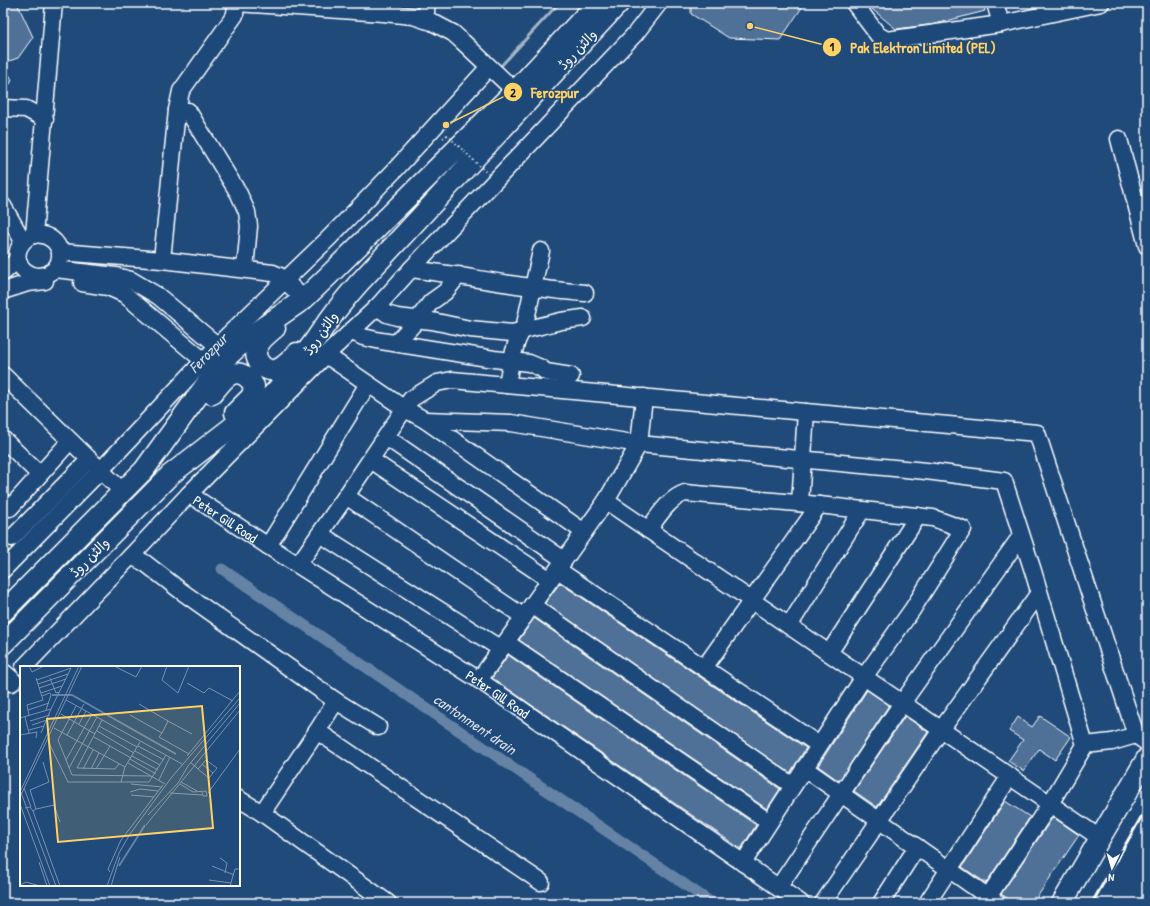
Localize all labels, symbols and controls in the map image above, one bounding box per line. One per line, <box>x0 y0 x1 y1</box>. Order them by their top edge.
street label: والٹن روڈ <box>553 25 601 73</box>
callout: Pak Elektron Limited (PEL) <box>822 34 1004 61</box>
text: Pak Elektron Limited (PEL) <box>850 37 996 58</box>
text: 1 <box>830 38 835 55</box>
callout: Ferozpur <box>503 79 587 106</box>
text: Ferozpur <box>530 82 579 104</box>
text: 2 <box>510 84 516 101</box>
street label: والٹن روڈ <box>298 307 342 359</box>
water label: Ferozpur <box>184 327 234 378</box>
street label: Peter Gill Road <box>190 490 262 547</box>
street label: والٹن روڈ <box>65 533 113 581</box>
street label: Peter Gill Road <box>463 665 534 722</box>
inset map <box>20 666 240 886</box>
water label: cantonment drain <box>429 689 522 760</box>
north arrow <box>1092 848 1132 888</box>
text: N <box>1107 871 1115 885</box>

